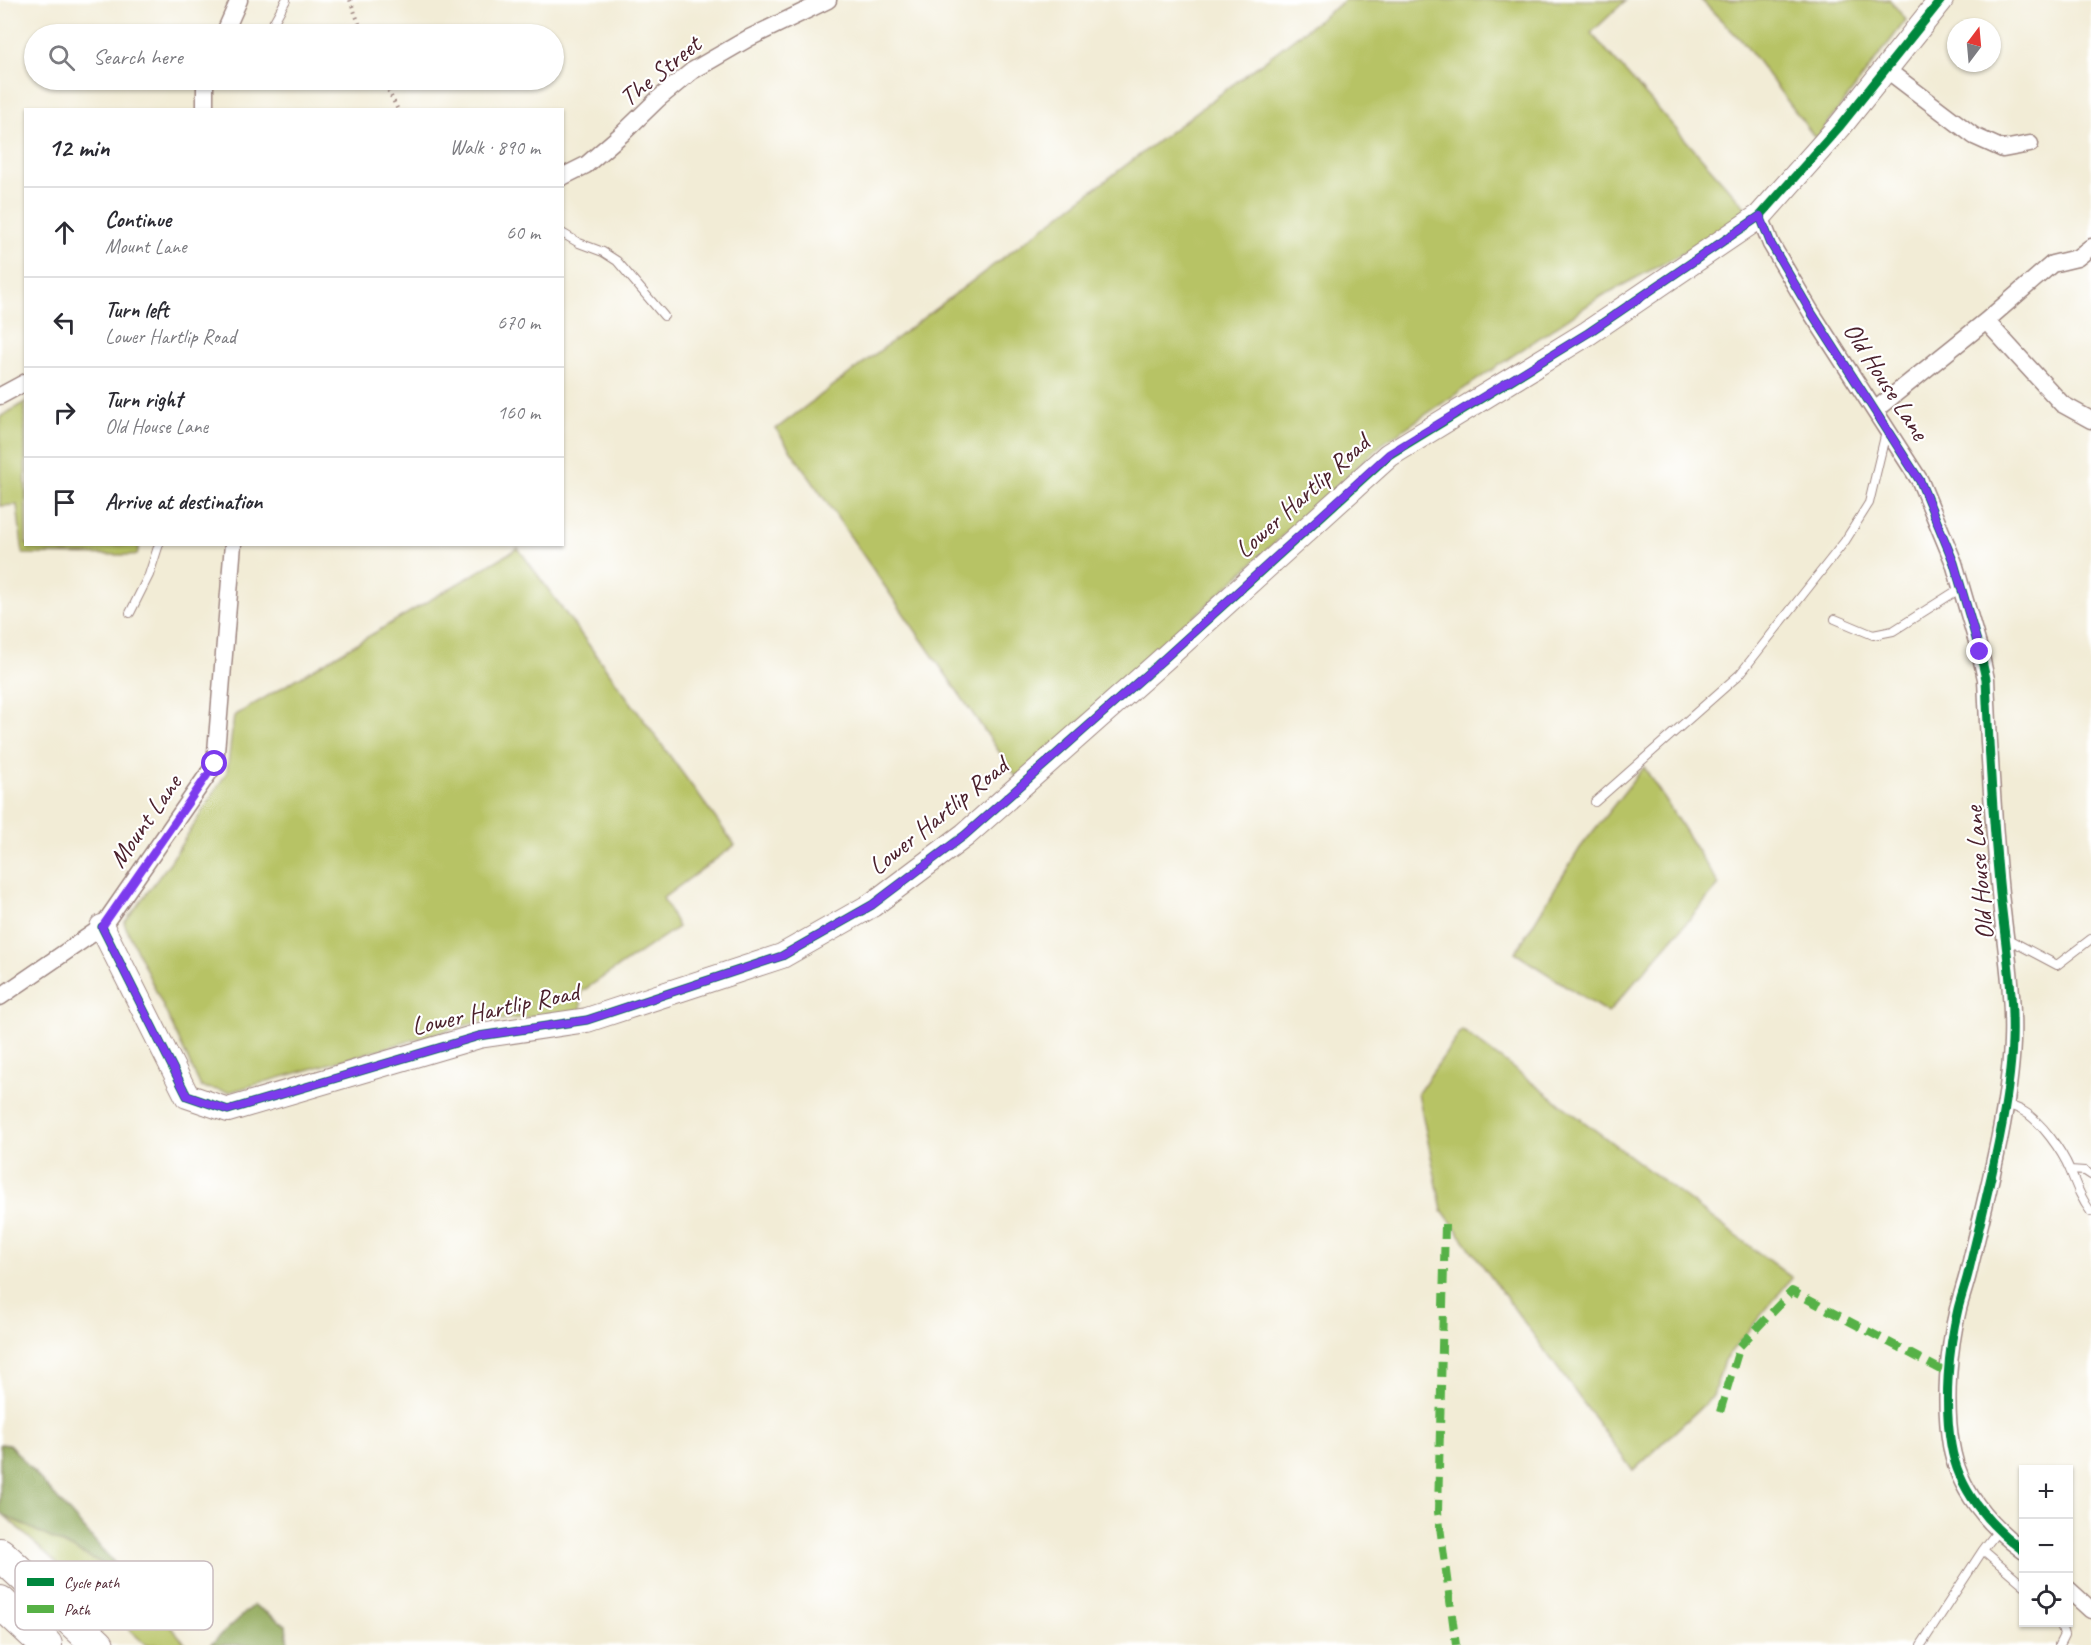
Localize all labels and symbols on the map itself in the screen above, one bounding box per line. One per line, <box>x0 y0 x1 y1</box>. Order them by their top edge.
north arrow <box>1947 18 2001 72</box>
street label: The Street <box>613 27 709 114</box>
street label: Old House Lane <box>1836 316 1937 447</box>
street label: Lower Hartlip Road <box>1228 424 1379 565</box>
route end <box>1966 638 1992 664</box>
street label: Lower Hartlip Road <box>862 747 1017 882</box>
route start <box>201 750 227 776</box>
street label: Mount Lane <box>101 766 190 874</box>
street label: Old House Lane <box>1957 803 2001 941</box>
street label: Lower Hartlip Road <box>408 974 585 1043</box>
legend <box>15 1561 213 1630</box>
text: Cycle path <box>64 1573 120 1593</box>
text: Path <box>64 1600 91 1620</box>

